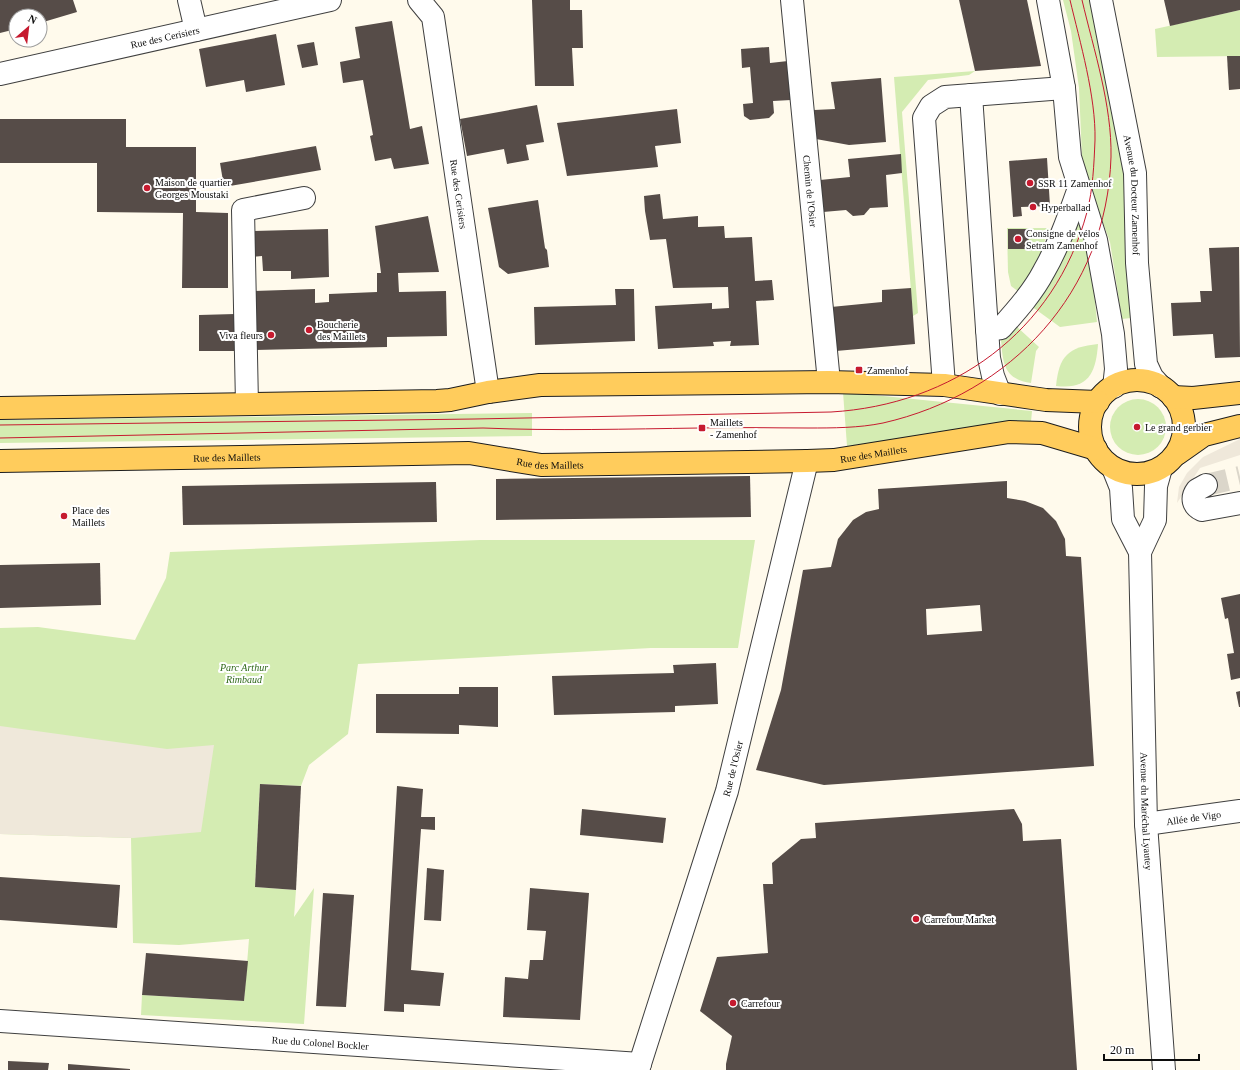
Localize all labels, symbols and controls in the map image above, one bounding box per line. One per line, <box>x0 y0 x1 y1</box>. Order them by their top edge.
north arrow <box>8 8 48 48</box>
text: N <box>26 12 39 26</box>
street label: Rue des Cerisiers <box>130 24 201 51</box>
street label: Avenue du Docteur Zamenhof <box>1122 134 1142 256</box>
street label: Chemin de l'Osier <box>801 155 819 228</box>
street label: Rue des Cerisiers <box>448 159 469 230</box>
place label: Maison de quartier Georges Moustaki <box>155 177 231 200</box>
marker: SSR 11 Zamenhof <box>1025 178 1035 188</box>
place label: SSR 11 Zamenhof <box>1038 178 1112 189</box>
marker: Maison de quartier Georges Moustaki <box>142 183 152 193</box>
marker: Hyperballad <box>1028 202 1038 212</box>
place label: Hyperballad <box>1041 202 1090 213</box>
place label: Consigne de vélos Setram Zamenhof <box>1026 228 1099 251</box>
marker: Consigne de vélos Setram Zamenhof <box>1013 234 1023 244</box>
place label: Boucherie des Maillets <box>317 319 366 342</box>
marker: Boucherie des Maillets <box>304 325 314 335</box>
place label: Viva fleurs <box>219 330 263 341</box>
marker: Viva fleurs <box>266 330 276 340</box>
marker: Zamenhof <box>854 365 864 375</box>
place label: Zamenhof <box>867 365 909 376</box>
place label: Maillets - Zamenhof <box>710 417 758 440</box>
marker: Le grand gerbier <box>1132 422 1142 432</box>
place label: Le grand gerbier <box>1145 422 1212 433</box>
marker: Maillets - Zamenhof <box>697 423 707 433</box>
street label: Rue des Maillets <box>839 443 908 465</box>
street label: Rue des Maillets <box>193 452 261 464</box>
street label: Rue des Maillets <box>516 456 584 471</box>
place label: Place des Maillets <box>72 505 110 528</box>
marker: Place des Maillets <box>59 511 69 521</box>
park label: Parc Arthur Rimbaud <box>219 662 268 685</box>
street label: Rue de l'Osier <box>721 739 745 798</box>
street label: Avenue du Maréchal Lyautey <box>1138 752 1154 871</box>
street label: Allée de Vigo <box>1165 809 1222 827</box>
marker: Carrefour Market <box>911 914 921 924</box>
place label: Carrefour Market <box>924 914 994 925</box>
marker: Carrefour <box>728 998 738 1008</box>
place label: Carrefour <box>741 998 781 1009</box>
street label: Rue du Colonel Bockler <box>271 1034 370 1052</box>
scale bar <box>1104 1036 1199 1062</box>
text: 20 m <box>1110 1043 1135 1057</box>

